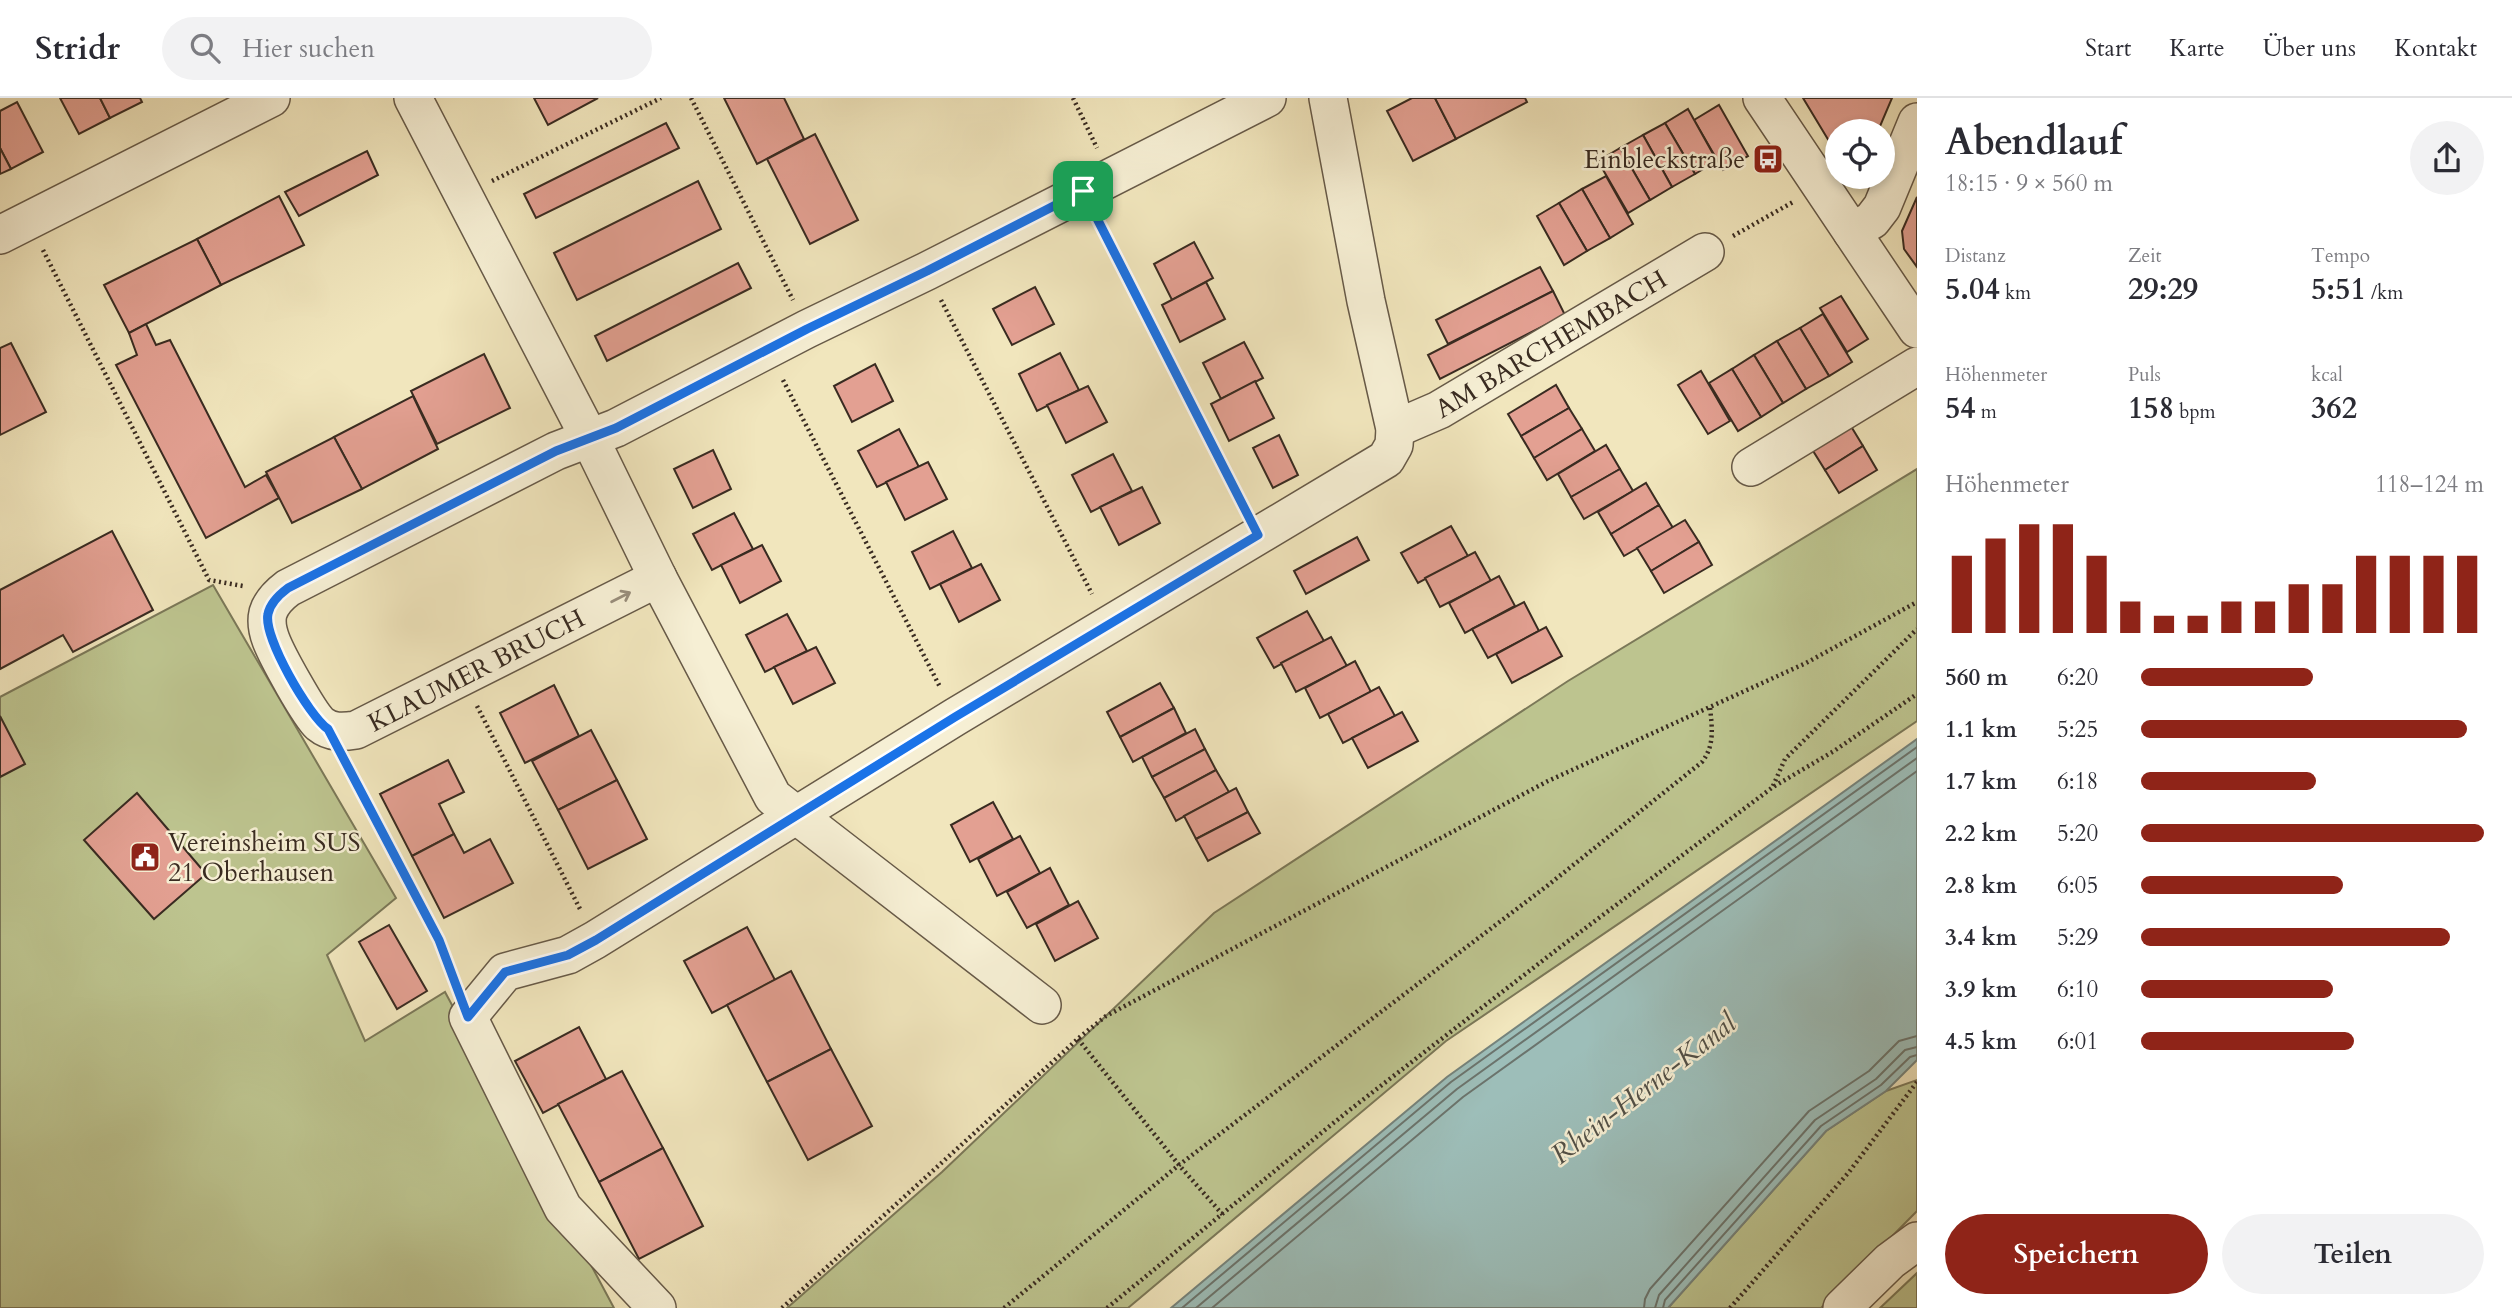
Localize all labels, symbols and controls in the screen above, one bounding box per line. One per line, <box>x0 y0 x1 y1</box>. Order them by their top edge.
search box <box>162 17 652 80</box>
text: Stridr <box>35 26 120 71</box>
icon: search <box>186 29 224 67</box>
text: Hier suchen <box>242 31 375 66</box>
text: Start <box>2085 32 2131 65</box>
text: Karte <box>2169 32 2225 65</box>
text: Über uns <box>2263 32 2356 65</box>
text: Kontakt <box>2394 32 2477 65</box>
text: Abendlauf <box>1945 116 2122 168</box>
map controls <box>1825 119 1895 189</box>
button: locate <box>1825 119 1895 189</box>
button: share <box>2410 121 2484 195</box>
place label: Einbleckstraße <box>1584 142 1745 177</box>
bus stop icon: Einbleckstraße <box>1751 142 1785 176</box>
pin <box>1053 161 1113 221</box>
text: 18:15 · 9 × 560 m <box>1945 168 2113 199</box>
icon: arrive <box>1064 172 1102 210</box>
text: Distanz <box>1945 243 2006 269</box>
text: Zeit <box>2128 243 2162 269</box>
text: Tempo <box>2311 243 2370 269</box>
street label: AM BARCHEMBACH <box>1429 262 1674 426</box>
text: 5.04 <box>1945 269 2000 310</box>
text: 29:29 <box>2128 269 2198 310</box>
text: 5:51 <box>2311 269 2366 310</box>
text: km <box>2000 280 2031 306</box>
text: /km <box>2366 280 2403 306</box>
text: Höhenmeter <box>1945 362 2047 388</box>
text: Puls <box>2128 362 2161 388</box>
text: kcal <box>2311 362 2343 388</box>
text: 54 <box>1945 388 1976 429</box>
text: 158 <box>2128 388 2174 429</box>
text: 362 <box>2311 388 2357 429</box>
text: m <box>1976 399 1997 425</box>
text: bpm <box>2174 399 2216 425</box>
text: Höhenmeter <box>1945 469 2069 500</box>
text: 118–124 m <box>2375 469 2484 500</box>
one-way arrow <box>610 590 631 603</box>
street label: KLAUMER BRUCH <box>362 601 591 740</box>
text: 560 m <box>1945 662 2008 693</box>
text: 6:20 <box>2057 662 2098 693</box>
text: 1.1 km <box>1945 714 2017 745</box>
text: 5:25 <box>2057 714 2098 745</box>
text: 1.7 km <box>1945 766 2017 797</box>
text: 6:18 <box>2057 766 2098 797</box>
text: 2.2 km <box>1945 818 2017 849</box>
text: 5:20 <box>2057 818 2098 849</box>
place label: Vereinsheim SUS 21 Oberhausen <box>168 825 361 890</box>
public building icon: Vereinsheim SUS 21 Oberhausen <box>128 840 162 874</box>
text: 2.8 km <box>1945 870 2017 901</box>
text: 6:05 <box>2057 870 2098 901</box>
text: 3.4 km <box>1945 922 2017 953</box>
text: 5:29 <box>2057 922 2098 953</box>
text: 3.9 km <box>1945 974 2017 1005</box>
text: 6:10 <box>2057 974 2098 1005</box>
water label: Rhein-Herne-Kanal <box>1543 1004 1745 1173</box>
text: 4.5 km <box>1945 1026 2017 1057</box>
text: 6:01 <box>2057 1026 2098 1057</box>
button: Speichern <box>1945 1214 2208 1294</box>
button: Teilen <box>2222 1214 2484 1294</box>

